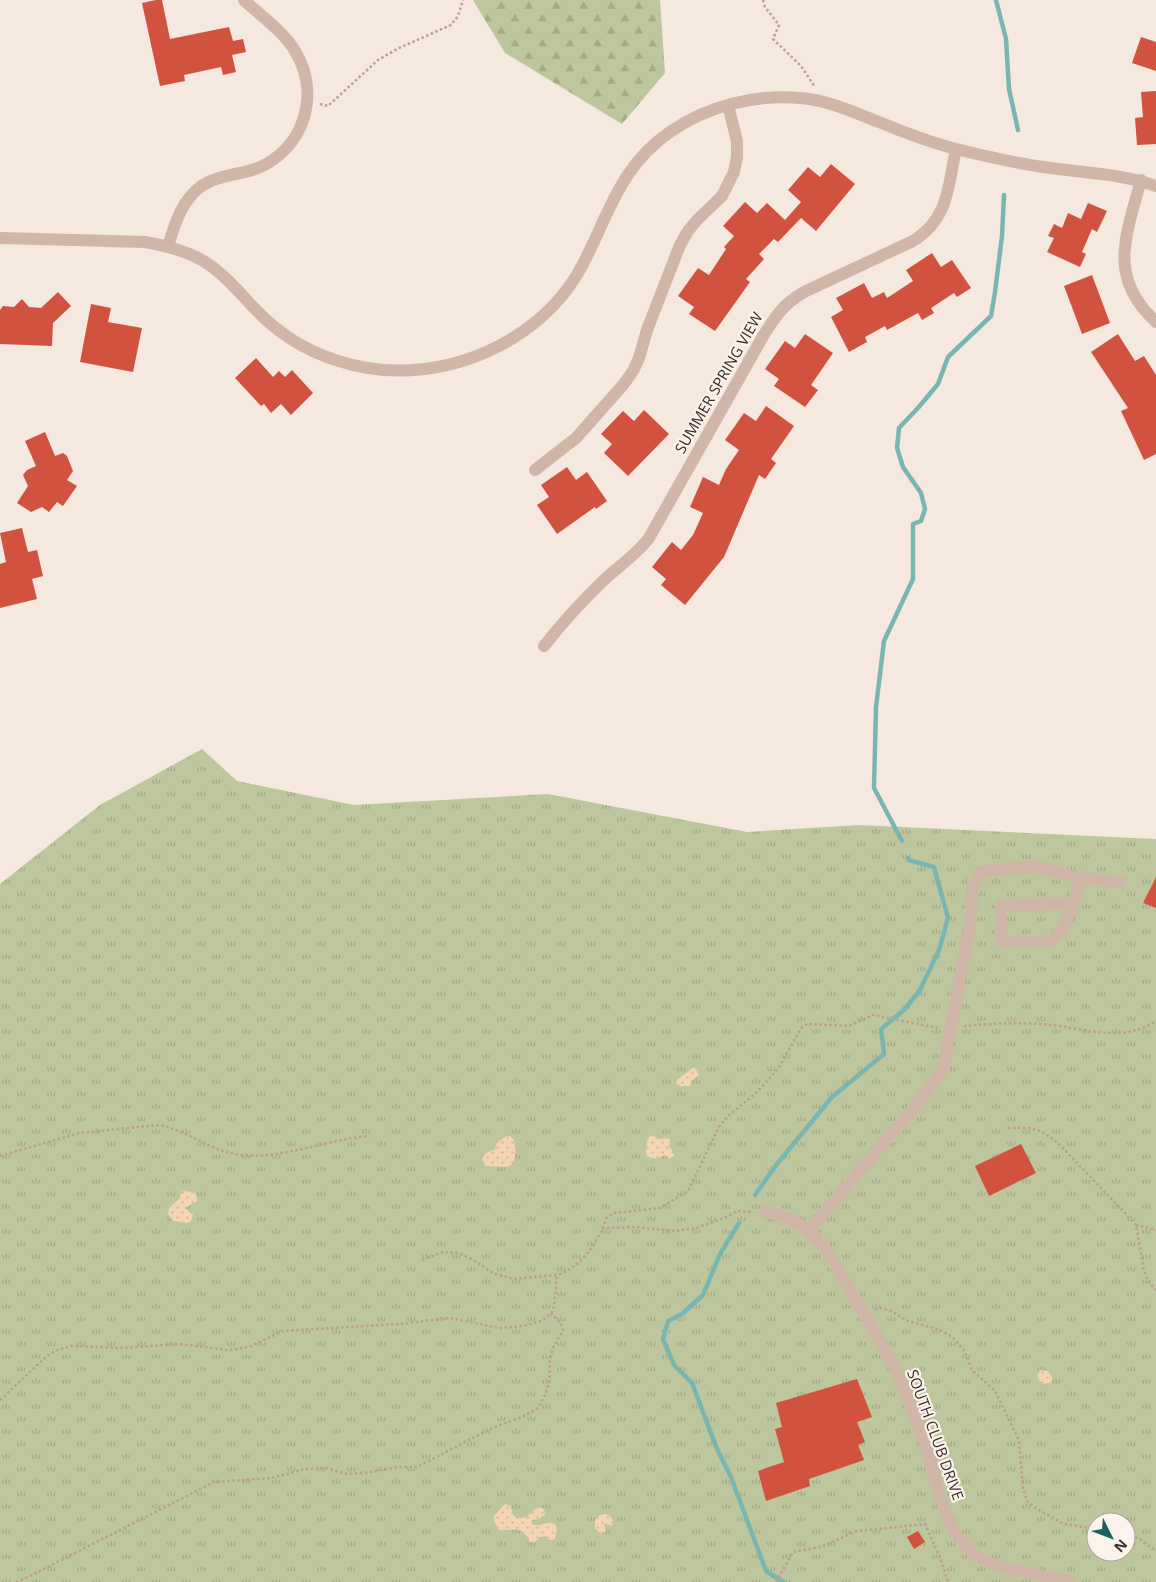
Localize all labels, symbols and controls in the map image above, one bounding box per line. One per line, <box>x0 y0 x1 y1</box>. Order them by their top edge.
street label: SUMMER SPRING VIEW <box>670 308 767 457</box>
street label: SOUTH CLUB DRIVE <box>903 1367 969 1503</box>
north arrow <box>1086 1512 1136 1562</box>
text: N <box>1110 1535 1132 1557</box>

